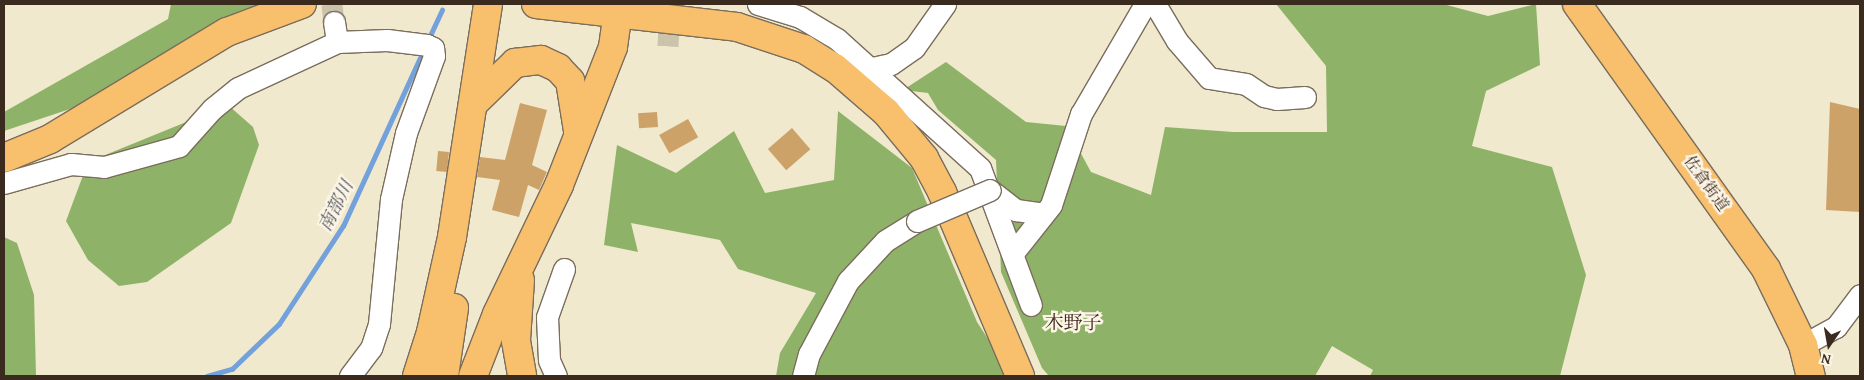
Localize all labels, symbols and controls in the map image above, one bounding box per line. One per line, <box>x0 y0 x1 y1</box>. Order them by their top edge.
street label: 佐倉街道 <box>1680 151 1734 215</box>
water label: 南部川 <box>314 177 358 235</box>
district label: 木野子 <box>1045 312 1101 334</box>
north arrow <box>1804 320 1854 370</box>
text: N <box>1819 349 1833 370</box>

